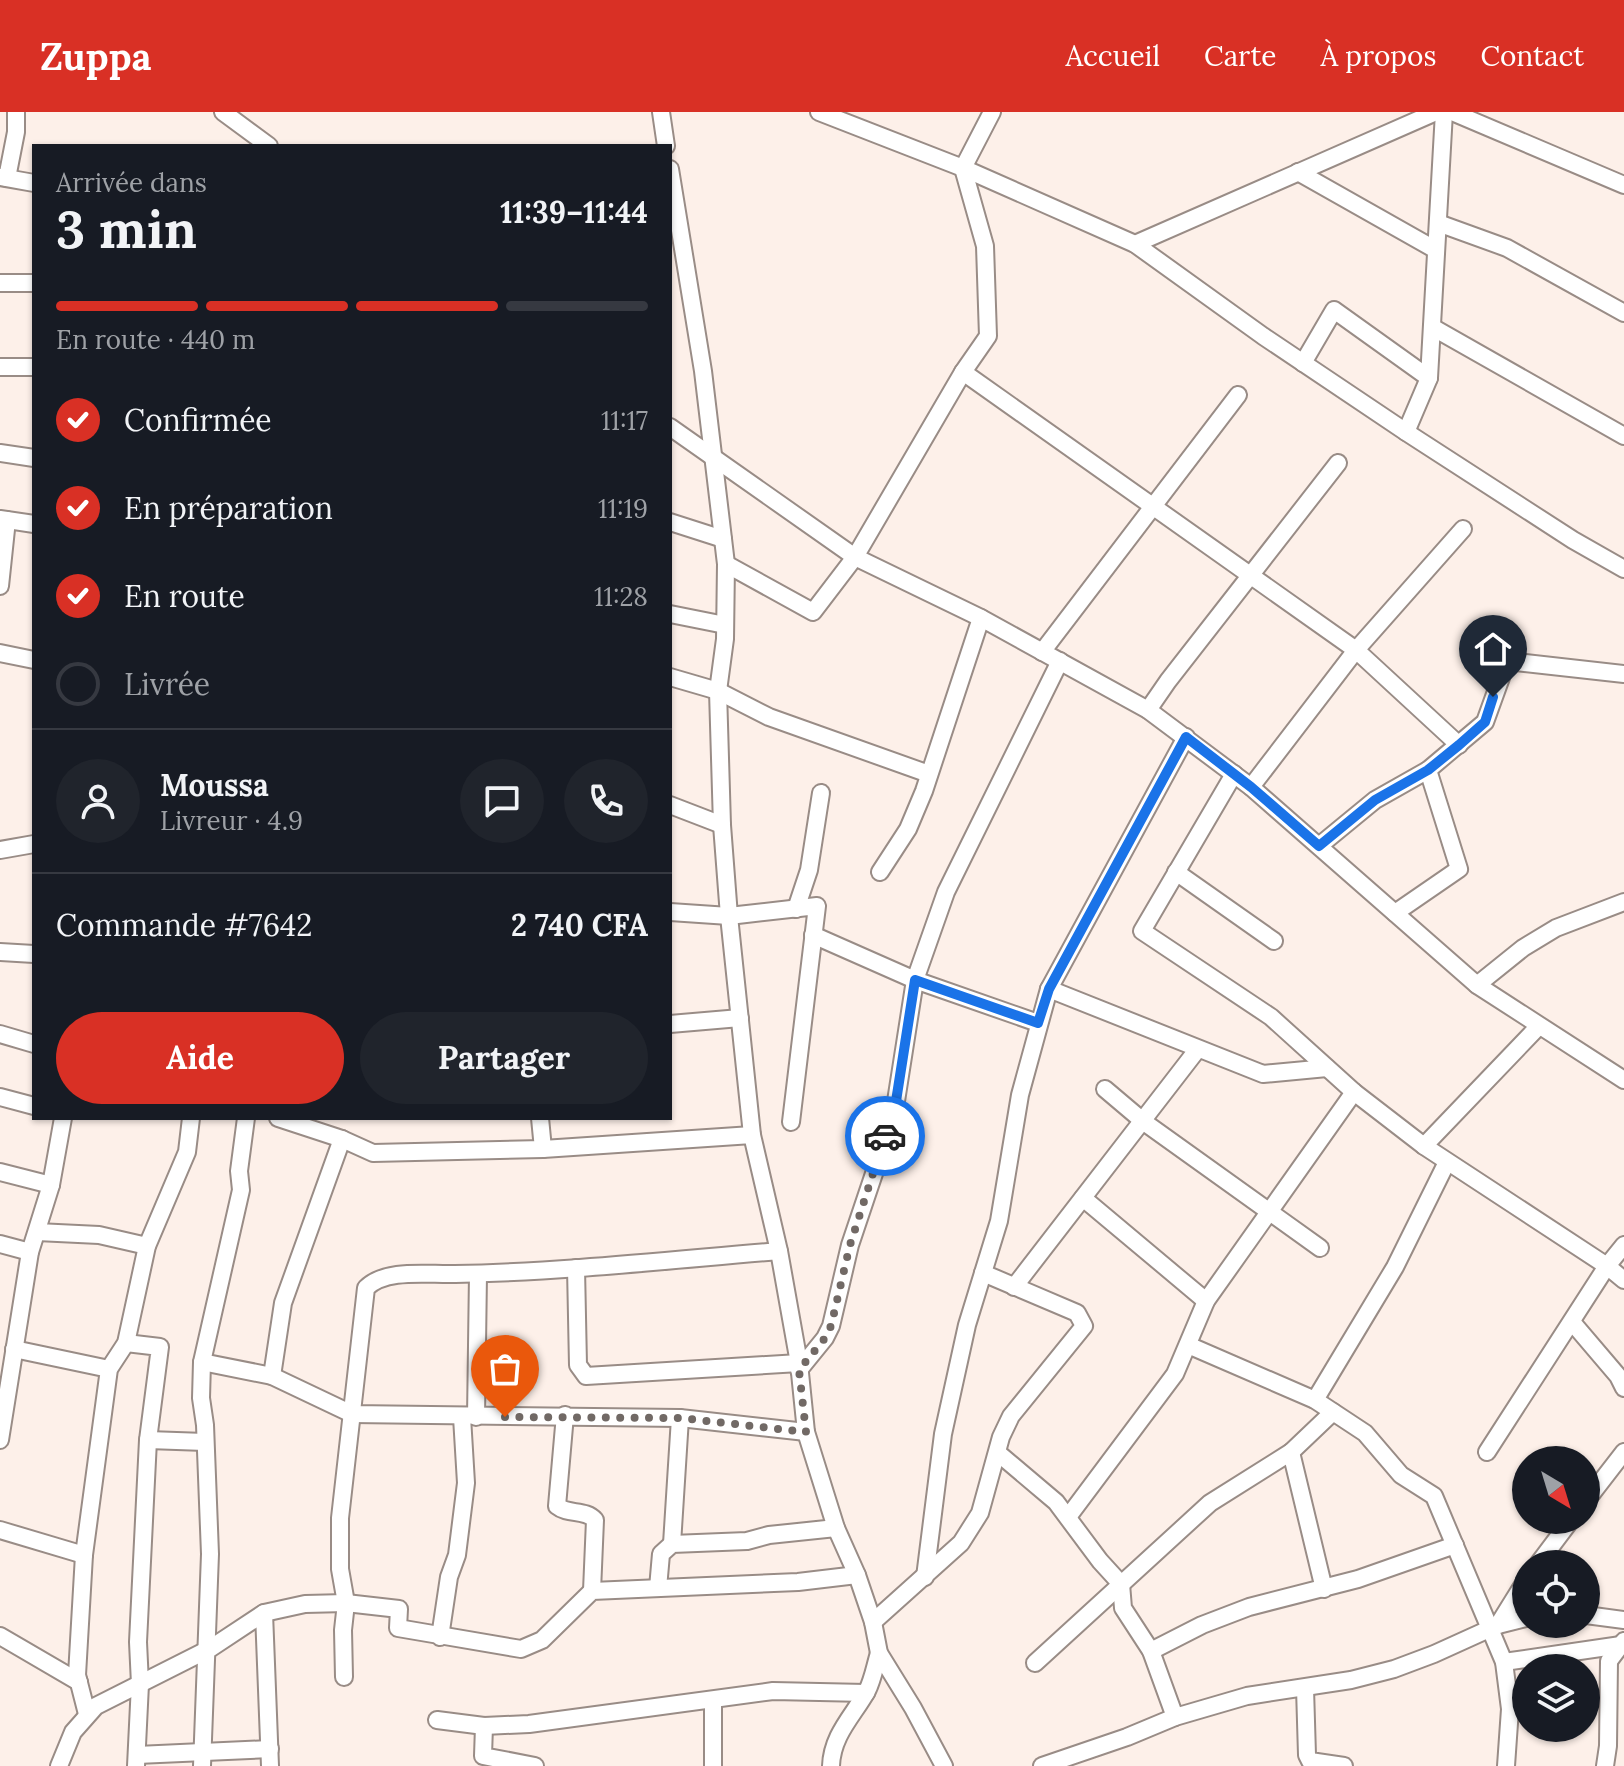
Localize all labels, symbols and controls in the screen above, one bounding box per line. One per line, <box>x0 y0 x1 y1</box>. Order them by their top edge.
text: Zuppa <box>40 32 151 80</box>
text: Accueil <box>1066 38 1160 74</box>
text: Carte <box>1204 38 1276 74</box>
text: À propos <box>1320 38 1436 74</box>
text: Contact <box>1480 38 1584 74</box>
text: Arrivée dans <box>56 166 207 199</box>
text: 11:39–11:44 <box>500 193 648 231</box>
text: 3 min <box>56 196 197 262</box>
text: En route · 440 m <box>56 323 255 356</box>
icon: check <box>56 398 100 442</box>
text: Confirmée <box>124 401 272 439</box>
text: 11:17 <box>601 404 648 437</box>
icon: check <box>56 486 100 530</box>
text: En préparation <box>124 489 333 527</box>
text: 11:19 <box>598 492 648 525</box>
icon: check <box>56 574 100 618</box>
text: En route <box>124 577 245 615</box>
text: 11:28 <box>594 580 648 613</box>
pin <box>1459 615 1527 697</box>
icon: home <box>1471 627 1515 671</box>
text: Livrée <box>124 665 210 703</box>
button: person <box>56 759 140 843</box>
button: chat <box>460 759 544 843</box>
button: phone <box>564 759 648 843</box>
text: Moussa <box>160 766 269 804</box>
text: Livreur · 4.9 <box>160 804 303 837</box>
text: Commande #7642 <box>56 906 312 944</box>
text: 2 740 CFA <box>511 906 648 944</box>
button: Aide <box>56 1012 344 1104</box>
button: Partager <box>360 1012 648 1104</box>
courier <box>845 1096 925 1176</box>
icon: car <box>863 1114 907 1158</box>
pin <box>471 1335 539 1417</box>
icon: bag <box>483 1347 527 1391</box>
north arrow <box>1512 1446 1600 1534</box>
map controls <box>1512 1446 1600 1742</box>
button: locate <box>1512 1550 1600 1638</box>
button: layers <box>1512 1654 1600 1742</box>

